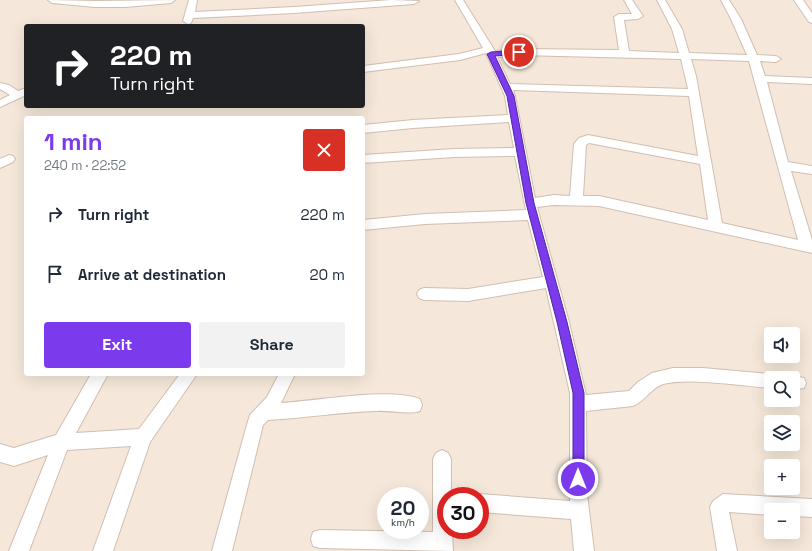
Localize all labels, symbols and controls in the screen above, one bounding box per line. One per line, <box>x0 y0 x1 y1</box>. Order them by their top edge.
pin <box>502 35 536 69</box>
text: 220 m <box>110 37 192 73</box>
icon: right <box>44 40 96 92</box>
icon: arrive <box>508 41 530 63</box>
text: Turn right <box>110 72 194 95</box>
text: 1 min <box>44 126 103 157</box>
button: close <box>303 129 345 171</box>
text: 240 m · 22:52 <box>44 157 126 174</box>
icon: right <box>44 203 66 225</box>
text: Turn right <box>78 205 149 224</box>
text: 220 m <box>301 205 345 224</box>
icon: arrive <box>44 263 66 285</box>
text: Arrive at destination <box>78 265 226 284</box>
text: 20 m <box>310 265 345 284</box>
button: Exit <box>44 322 191 368</box>
button: Share <box>199 322 345 368</box>
map controls <box>764 327 800 539</box>
button: sound <box>764 327 800 363</box>
button: search <box>764 371 800 407</box>
button: layers <box>764 415 800 451</box>
position arrow <box>557 458 599 500</box>
button: + <box>764 459 800 495</box>
speed limit sign: 30 <box>437 487 489 539</box>
text: 20 <box>391 495 415 521</box>
button: − <box>764 503 800 539</box>
text: km/h <box>391 516 415 529</box>

